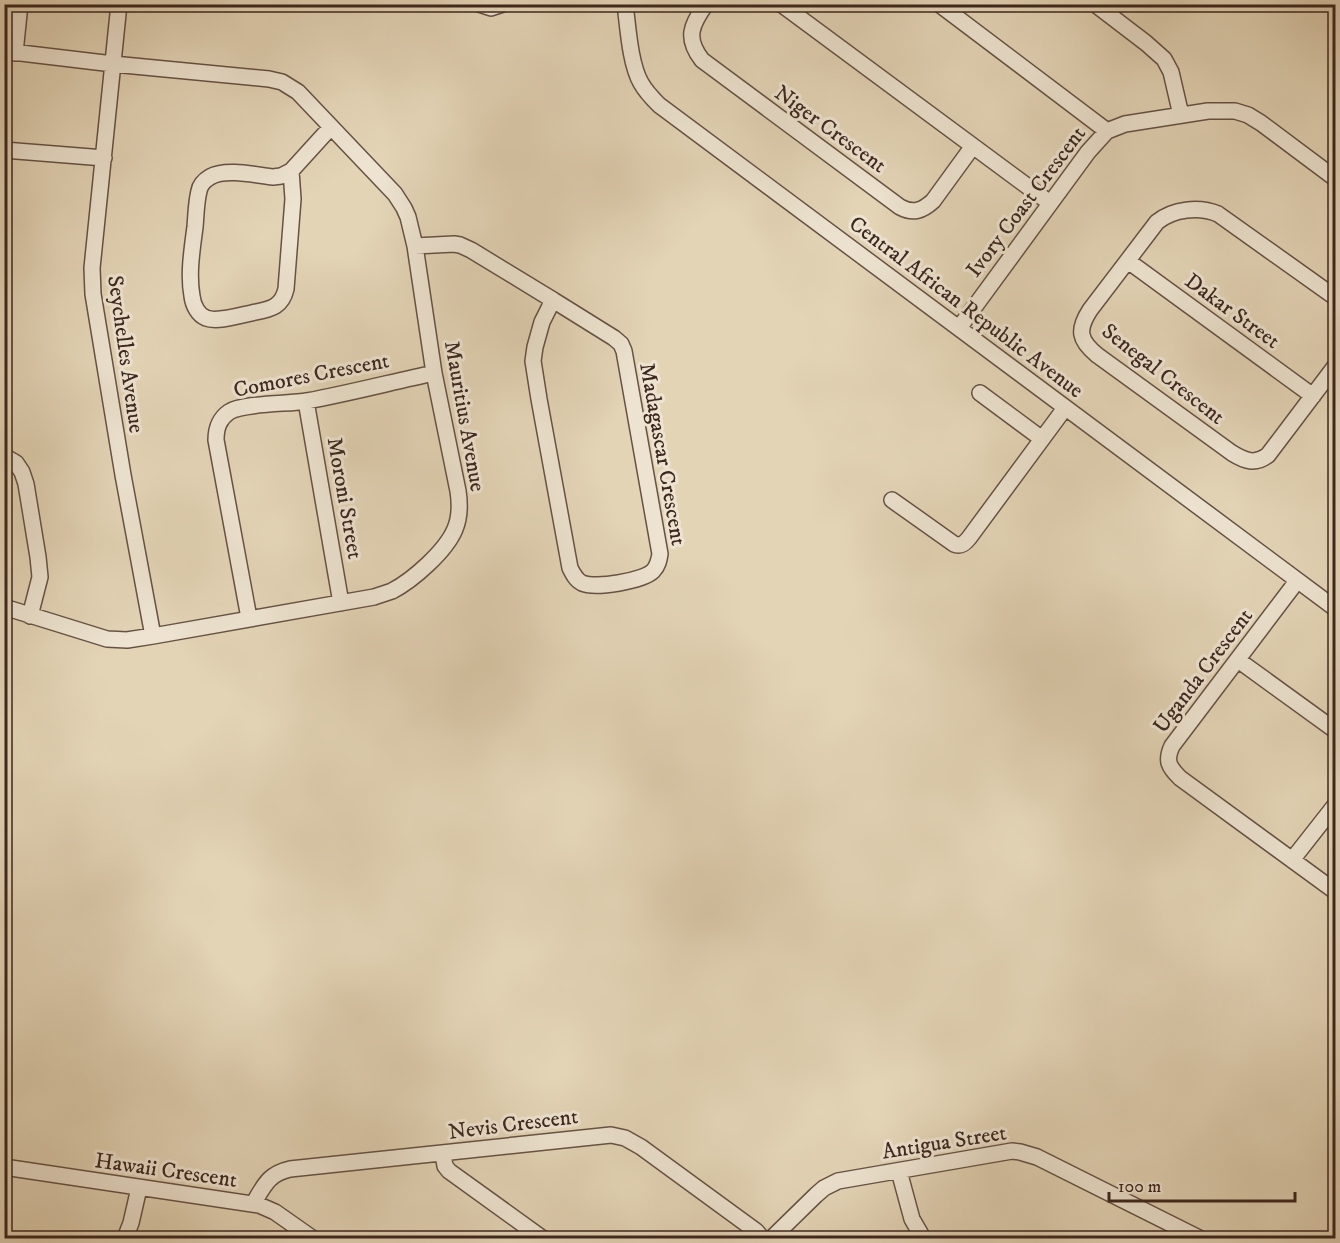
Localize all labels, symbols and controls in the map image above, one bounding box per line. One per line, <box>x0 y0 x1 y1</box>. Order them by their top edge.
street label: Niger Crescent <box>769 79 891 179</box>
street label: Ivory Coast Crescent <box>961 121 1092 283</box>
street label: Central African Republic Avenue <box>844 210 1089 404</box>
street label: Dakar Street <box>1179 268 1285 355</box>
street label: Seychelles Avenue <box>101 274 150 435</box>
street label: Senegal Crescent <box>1096 318 1230 431</box>
street label: Mauritius Avenue <box>438 339 491 494</box>
street label: Comores Crescent <box>231 347 391 404</box>
street label: Madagascar Crescent <box>633 361 692 548</box>
street label: Moroni Street <box>321 435 369 561</box>
street label: Uganda Crescent <box>1148 603 1259 739</box>
street label: Nevis Crescent <box>447 1103 580 1146</box>
street label: Antigua Street <box>880 1119 1008 1166</box>
street label: Hawaii Crescent <box>93 1147 239 1194</box>
scale bar <box>1109 1165 1295 1203</box>
text: 100 m <box>1118 1176 1161 1198</box>

